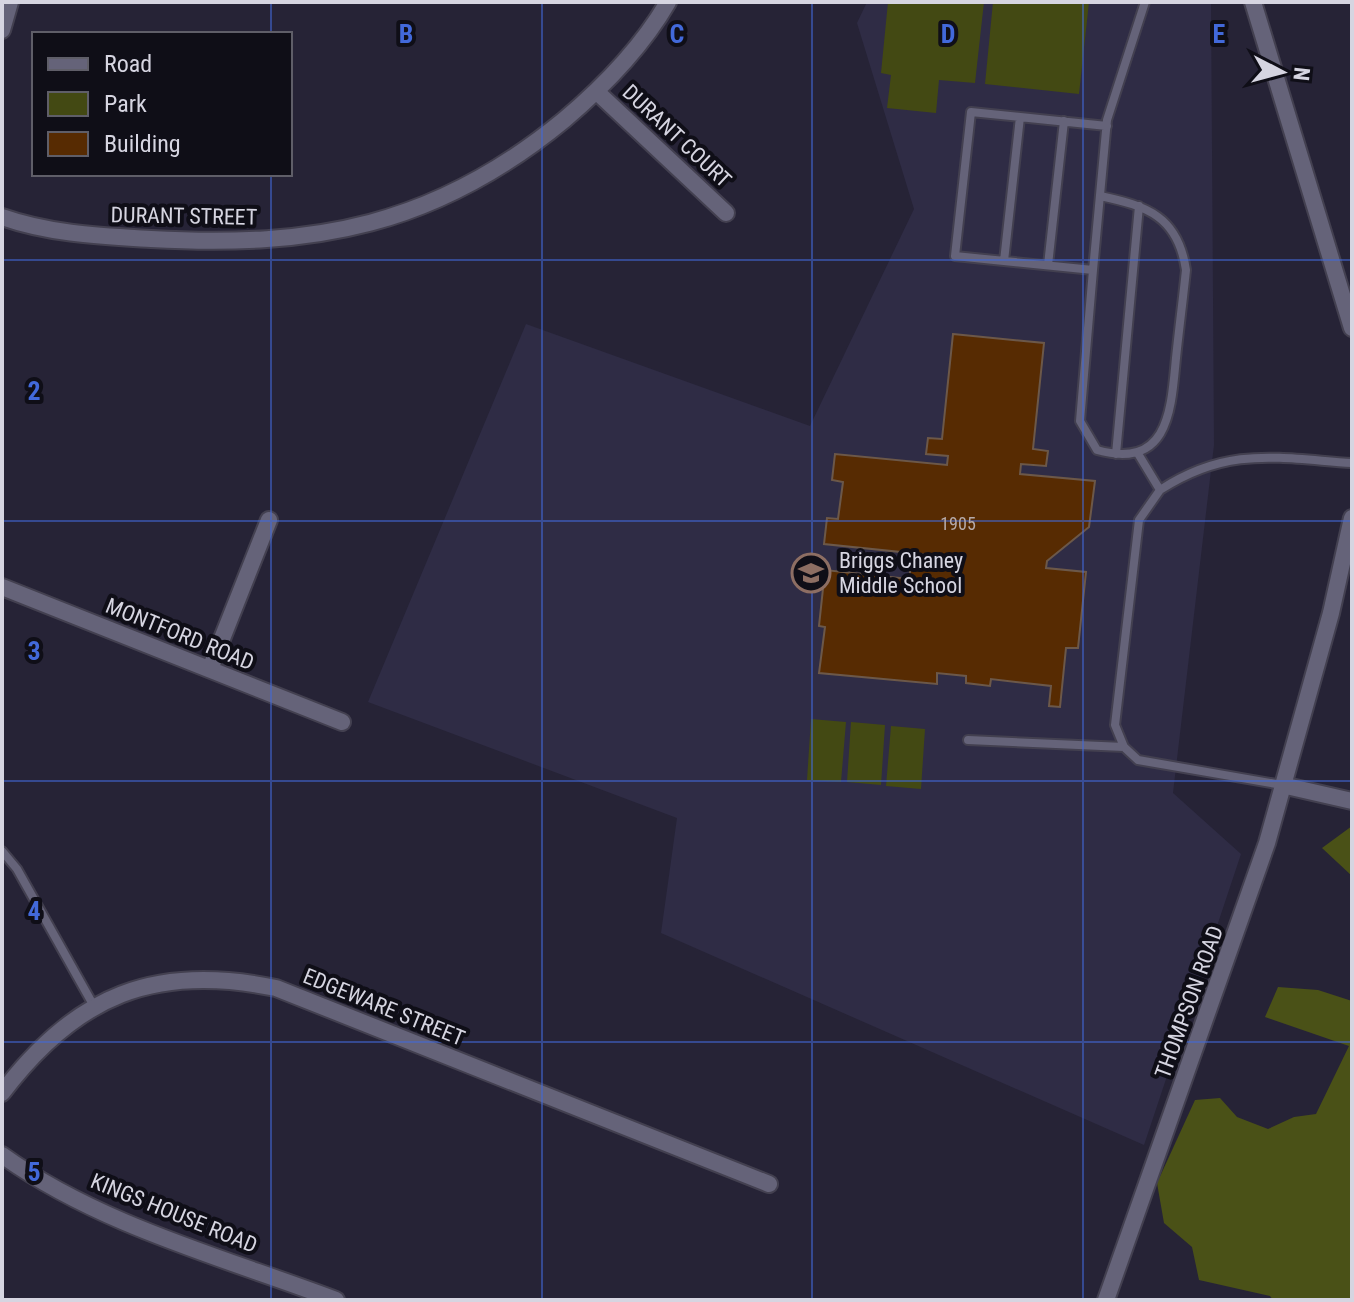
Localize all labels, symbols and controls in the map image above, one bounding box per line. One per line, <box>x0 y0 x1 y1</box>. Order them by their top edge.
text: B <box>399 19 413 49</box>
text: C <box>670 19 685 49</box>
text: D <box>941 19 955 49</box>
text: E <box>1213 19 1226 49</box>
legend <box>32 32 292 176</box>
north arrow <box>1242 32 1322 112</box>
text: Road <box>104 50 152 78</box>
text: N <box>1288 66 1315 82</box>
street label: DURANT COURT <box>618 79 736 193</box>
text: Park <box>104 90 147 118</box>
text: Building <box>104 130 181 158</box>
street label: DURANT STREET <box>110 202 258 230</box>
text: 2 <box>27 376 41 406</box>
house number: 1905 <box>940 513 976 534</box>
place label: Briggs Chaney Middle School <box>839 548 963 598</box>
school or university icon: Briggs Chaney Middle School <box>790 552 832 594</box>
street label: MONTFORD ROAD <box>102 593 258 675</box>
text: 3 <box>27 636 41 666</box>
text: 4 <box>27 896 41 926</box>
street label: THOMPSON ROAD <box>1150 922 1228 1082</box>
street label: EDGEWARE STREET <box>300 963 468 1051</box>
text: 5 <box>27 1157 41 1187</box>
street label: KINGS HOUSE ROAD <box>87 1168 261 1258</box>

